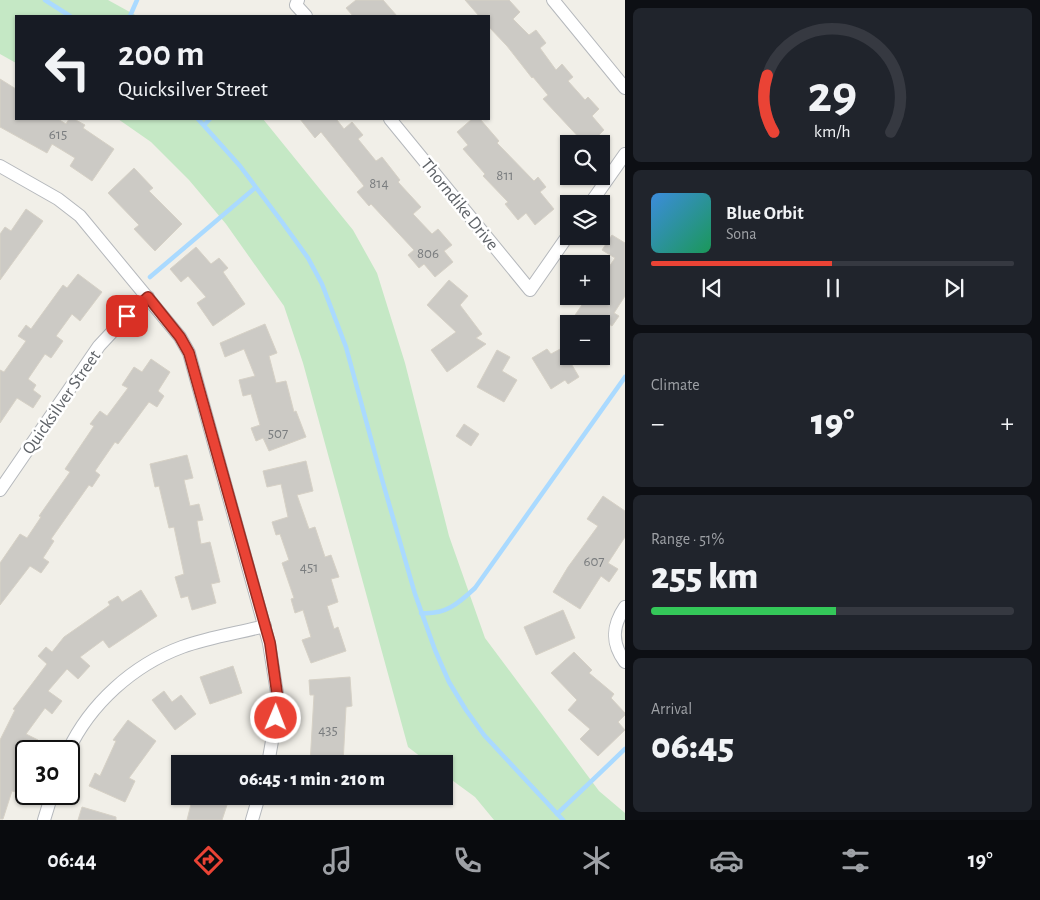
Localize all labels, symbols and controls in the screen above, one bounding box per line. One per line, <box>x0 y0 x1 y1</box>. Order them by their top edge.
icon: left <box>35 35 100 100</box>
text: 200 m <box>118 37 205 72</box>
text: 29 <box>808 69 857 121</box>
text: Quicksilver Street <box>118 78 268 100</box>
text: km/h <box>814 123 851 141</box>
house number: 615 <box>49 127 67 142</box>
map controls <box>560 135 610 365</box>
button: search <box>560 135 610 185</box>
street label: Thorndike Drive <box>417 155 501 254</box>
house number: 811 <box>496 168 514 183</box>
house number: 814 <box>369 176 389 191</box>
button: layers <box>560 195 610 245</box>
text: Blue Orbit <box>726 204 804 223</box>
text: Sona <box>726 226 757 242</box>
house number: 806 <box>417 246 439 261</box>
button: + <box>560 255 610 305</box>
icon: previous <box>698 274 726 302</box>
icon: pause <box>819 274 847 302</box>
icon: next <box>940 274 968 302</box>
pin <box>106 295 148 337</box>
icon: arrive <box>113 302 141 330</box>
button: − <box>560 315 610 365</box>
street label: Quicksilver Street <box>19 347 104 458</box>
text: Climate <box>651 377 700 393</box>
text: 19° <box>811 404 854 442</box>
text: − <box>651 410 664 438</box>
text: + <box>1001 410 1014 438</box>
house number: 507 <box>268 426 288 441</box>
text: Range · 51% <box>651 531 725 547</box>
house number: 607 <box>583 554 605 569</box>
text: 255 km <box>651 558 758 596</box>
house number: 451 <box>300 560 318 575</box>
position arrow <box>249 691 301 743</box>
text: Arrival <box>651 701 692 717</box>
house number: 435 <box>318 723 338 738</box>
text: 06:45 <box>651 728 734 766</box>
speed limit sign: 30 <box>15 740 80 805</box>
text: 06:45 · 1 min · 210 m <box>239 770 385 789</box>
icon: directions <box>191 843 226 878</box>
icon: music <box>320 843 355 878</box>
icon: phone <box>450 843 485 878</box>
icon: climate <box>579 843 614 878</box>
icon: car <box>709 843 744 878</box>
icon: filters <box>838 843 873 878</box>
text: 06:44 <box>47 849 96 871</box>
text: 19° <box>968 849 993 871</box>

